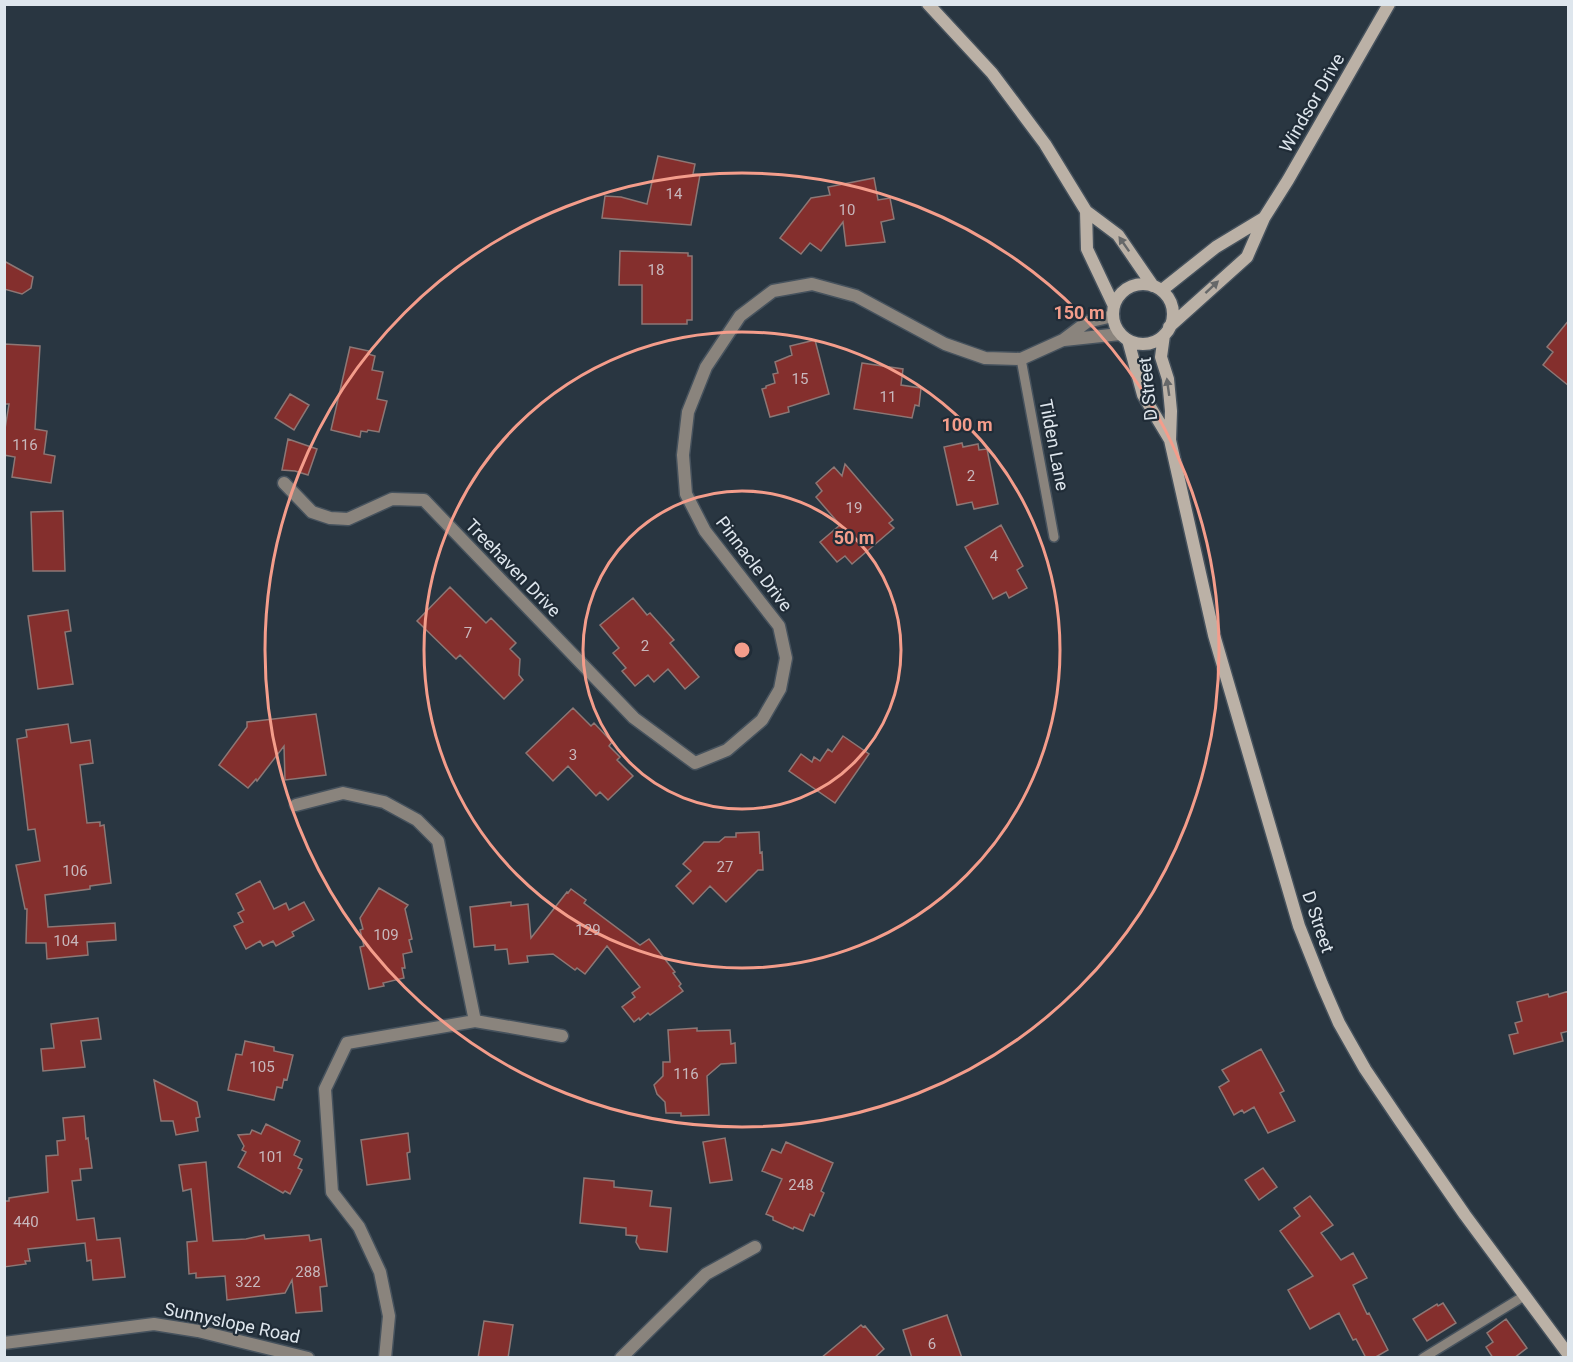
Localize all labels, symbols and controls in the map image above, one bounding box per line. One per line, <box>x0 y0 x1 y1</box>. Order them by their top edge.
street label: Windsor Drive <box>1275 49 1348 156</box>
house number: 14 <box>666 185 683 203</box>
house number: 10 <box>839 201 855 219</box>
one-way arrow <box>1119 236 1130 252</box>
house number: 18 <box>648 261 664 279</box>
one-way arrow <box>1204 281 1219 294</box>
text: 150 m <box>1053 302 1105 323</box>
street label: D Street <box>1134 356 1161 422</box>
house number: 15 <box>792 370 808 388</box>
one-way arrow <box>1164 377 1173 396</box>
house number: 11 <box>880 388 896 406</box>
street label: Tilden Lane <box>1035 397 1074 492</box>
text: 100 m <box>941 414 993 435</box>
house number: 116 <box>12 436 38 454</box>
house number: 2 <box>967 467 975 485</box>
house number: 19 <box>846 499 862 517</box>
street label: Pinnacle Drive <box>712 512 797 615</box>
street label: Treehaven Drive <box>461 514 565 621</box>
text: 50 m <box>834 527 874 548</box>
house number: 4 <box>990 547 999 565</box>
house number: 7 <box>464 624 472 642</box>
house number: 2 <box>641 637 649 655</box>
centre of rings <box>732 640 752 660</box>
house number: 3 <box>569 746 577 764</box>
house number: 27 <box>717 858 733 876</box>
house number: 106 <box>62 862 88 880</box>
street label: D Street <box>1298 888 1339 956</box>
house number: 129 <box>575 921 601 939</box>
house number: 109 <box>373 926 399 944</box>
house number: 104 <box>53 932 79 950</box>
house number: 105 <box>249 1058 275 1076</box>
house number: 116 <box>673 1065 699 1083</box>
house number: 101 <box>258 1148 284 1166</box>
house number: 248 <box>788 1176 814 1194</box>
house number: 440 <box>13 1213 39 1231</box>
house number: 288 <box>295 1263 321 1281</box>
house number: 322 <box>235 1273 261 1291</box>
street label: Sunnyslope Road <box>162 1298 302 1347</box>
house number: 6 <box>928 1335 936 1353</box>

